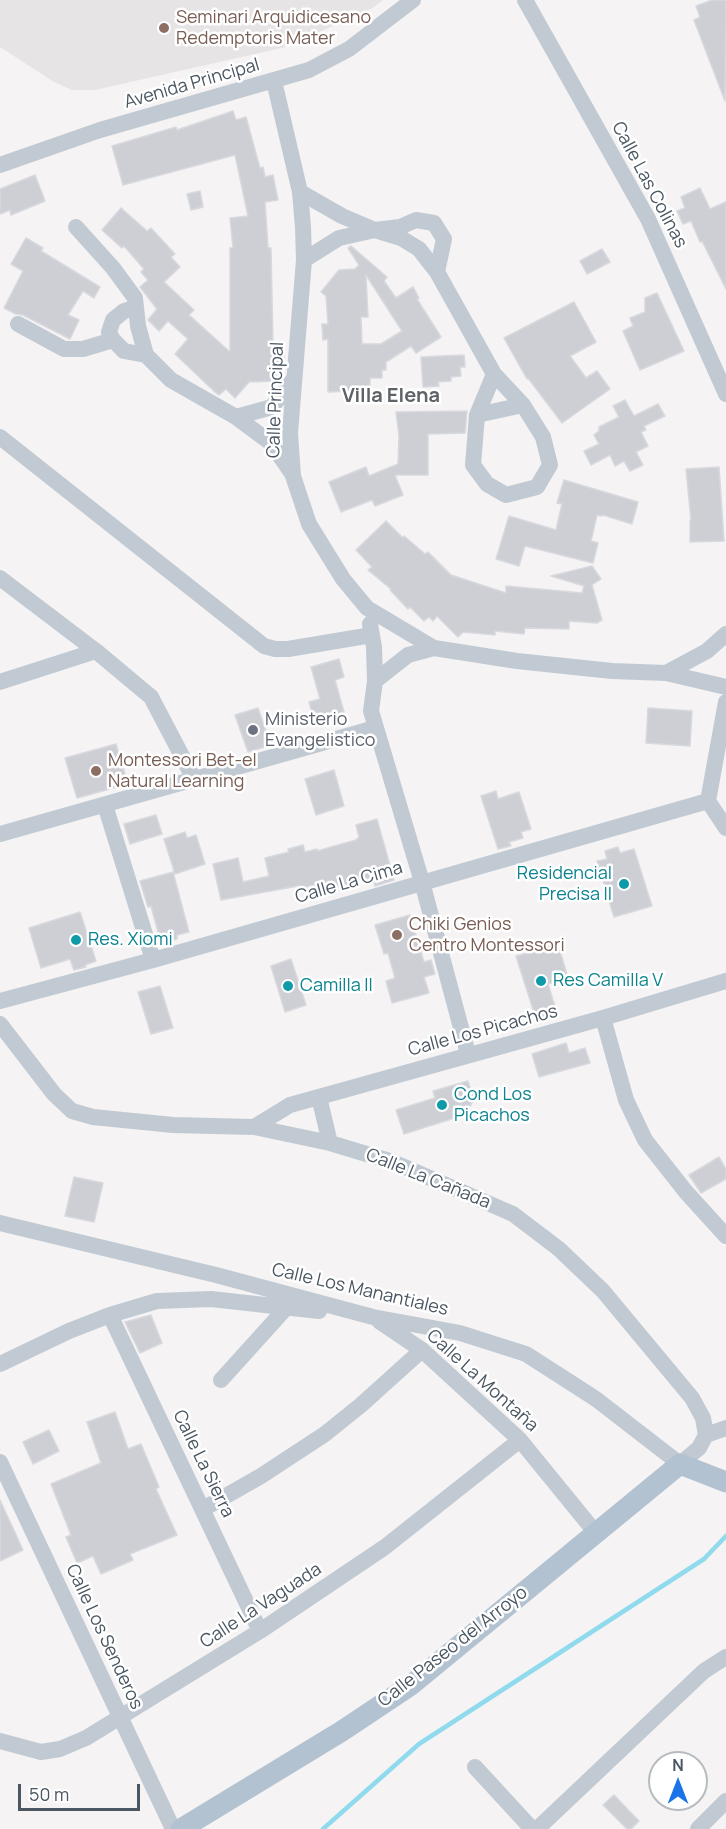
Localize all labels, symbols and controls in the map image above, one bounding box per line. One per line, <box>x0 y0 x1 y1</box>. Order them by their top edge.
place label: Seminari Arquidicesano Redemptoris Mater <box>176 7 371 50</box>
marker: Seminari Arquidicesano Redemptoris Mater <box>157 21 171 35</box>
street label: Avenida Principal <box>122 54 262 114</box>
street label: Calle Las Colinas <box>607 118 691 252</box>
street label: Calle Principal <box>263 341 289 459</box>
district label: Villa Elena <box>342 384 440 408</box>
place label: Ministerio Evangelistico <box>265 709 375 752</box>
marker: Ministerio Evangelistico <box>246 723 260 737</box>
place label: Montessori Bet-el Natural Learning <box>108 750 257 792</box>
marker: Montessori Bet-el Natural Learning <box>89 764 103 778</box>
street label: Calle La Cima <box>293 857 405 909</box>
place label: Residencial Precisa II <box>517 863 612 906</box>
marker: Residencial Precisa II <box>617 877 631 891</box>
place label: Chiki Genios Centro Montessori <box>409 914 565 956</box>
marker: Chiki Genios Centro Montessori <box>390 928 404 942</box>
place label: Res. Xiomi <box>88 929 173 951</box>
marker: Res. Xiomi <box>69 933 83 947</box>
place label: Res Camilla V <box>553 970 663 992</box>
marker: Res Camilla V <box>534 974 548 988</box>
place label: Camilla II <box>300 975 373 997</box>
marker: Camilla II <box>281 979 295 993</box>
street label: Calle Los Picachos <box>406 1001 560 1061</box>
place label: Cond Los Picachos <box>454 1084 532 1126</box>
marker: Cond Los Picachos <box>435 1098 449 1112</box>
street label: Calle La Cañada <box>363 1144 493 1214</box>
street label: Calle Los Manantiales <box>270 1259 450 1321</box>
street label: Calle La Montaña <box>422 1325 542 1437</box>
street label: Calle La Sierra <box>168 1407 238 1521</box>
street label: Calle La Vaguada <box>196 1559 326 1653</box>
street label: Calle Los Senderos <box>61 1561 147 1713</box>
street label: Calle Paseo del Arroyo <box>374 1582 532 1712</box>
north arrow <box>648 1751 708 1811</box>
text: N <box>672 1754 684 1776</box>
scale bar <box>21 1772 142 1810</box>
text: 50 m <box>29 1782 69 1806</box>

